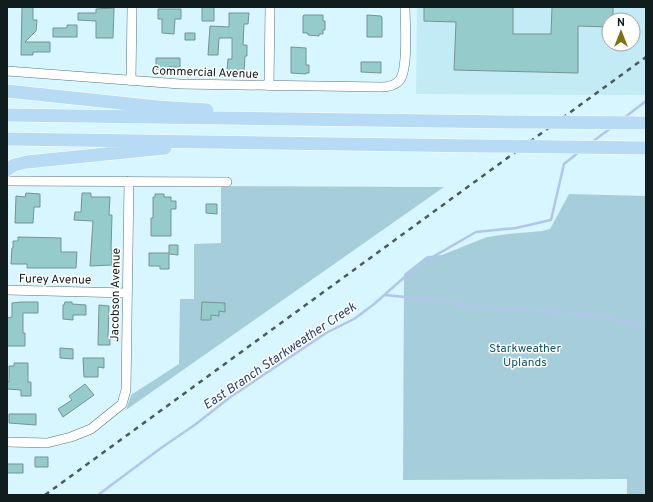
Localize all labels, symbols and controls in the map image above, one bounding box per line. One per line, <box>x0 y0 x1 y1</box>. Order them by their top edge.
north arrow <box>601 12 641 52</box>
text: N <box>617 16 625 30</box>
street label: Commercial Avenue <box>151 63 259 83</box>
street label: Jacobson Avenue <box>107 248 125 342</box>
street label: Furey Avenue <box>19 271 91 289</box>
water label: East Branch Starkweather Creek <box>201 299 360 414</box>
park label: Starkweather Uplands <box>489 341 561 371</box>

